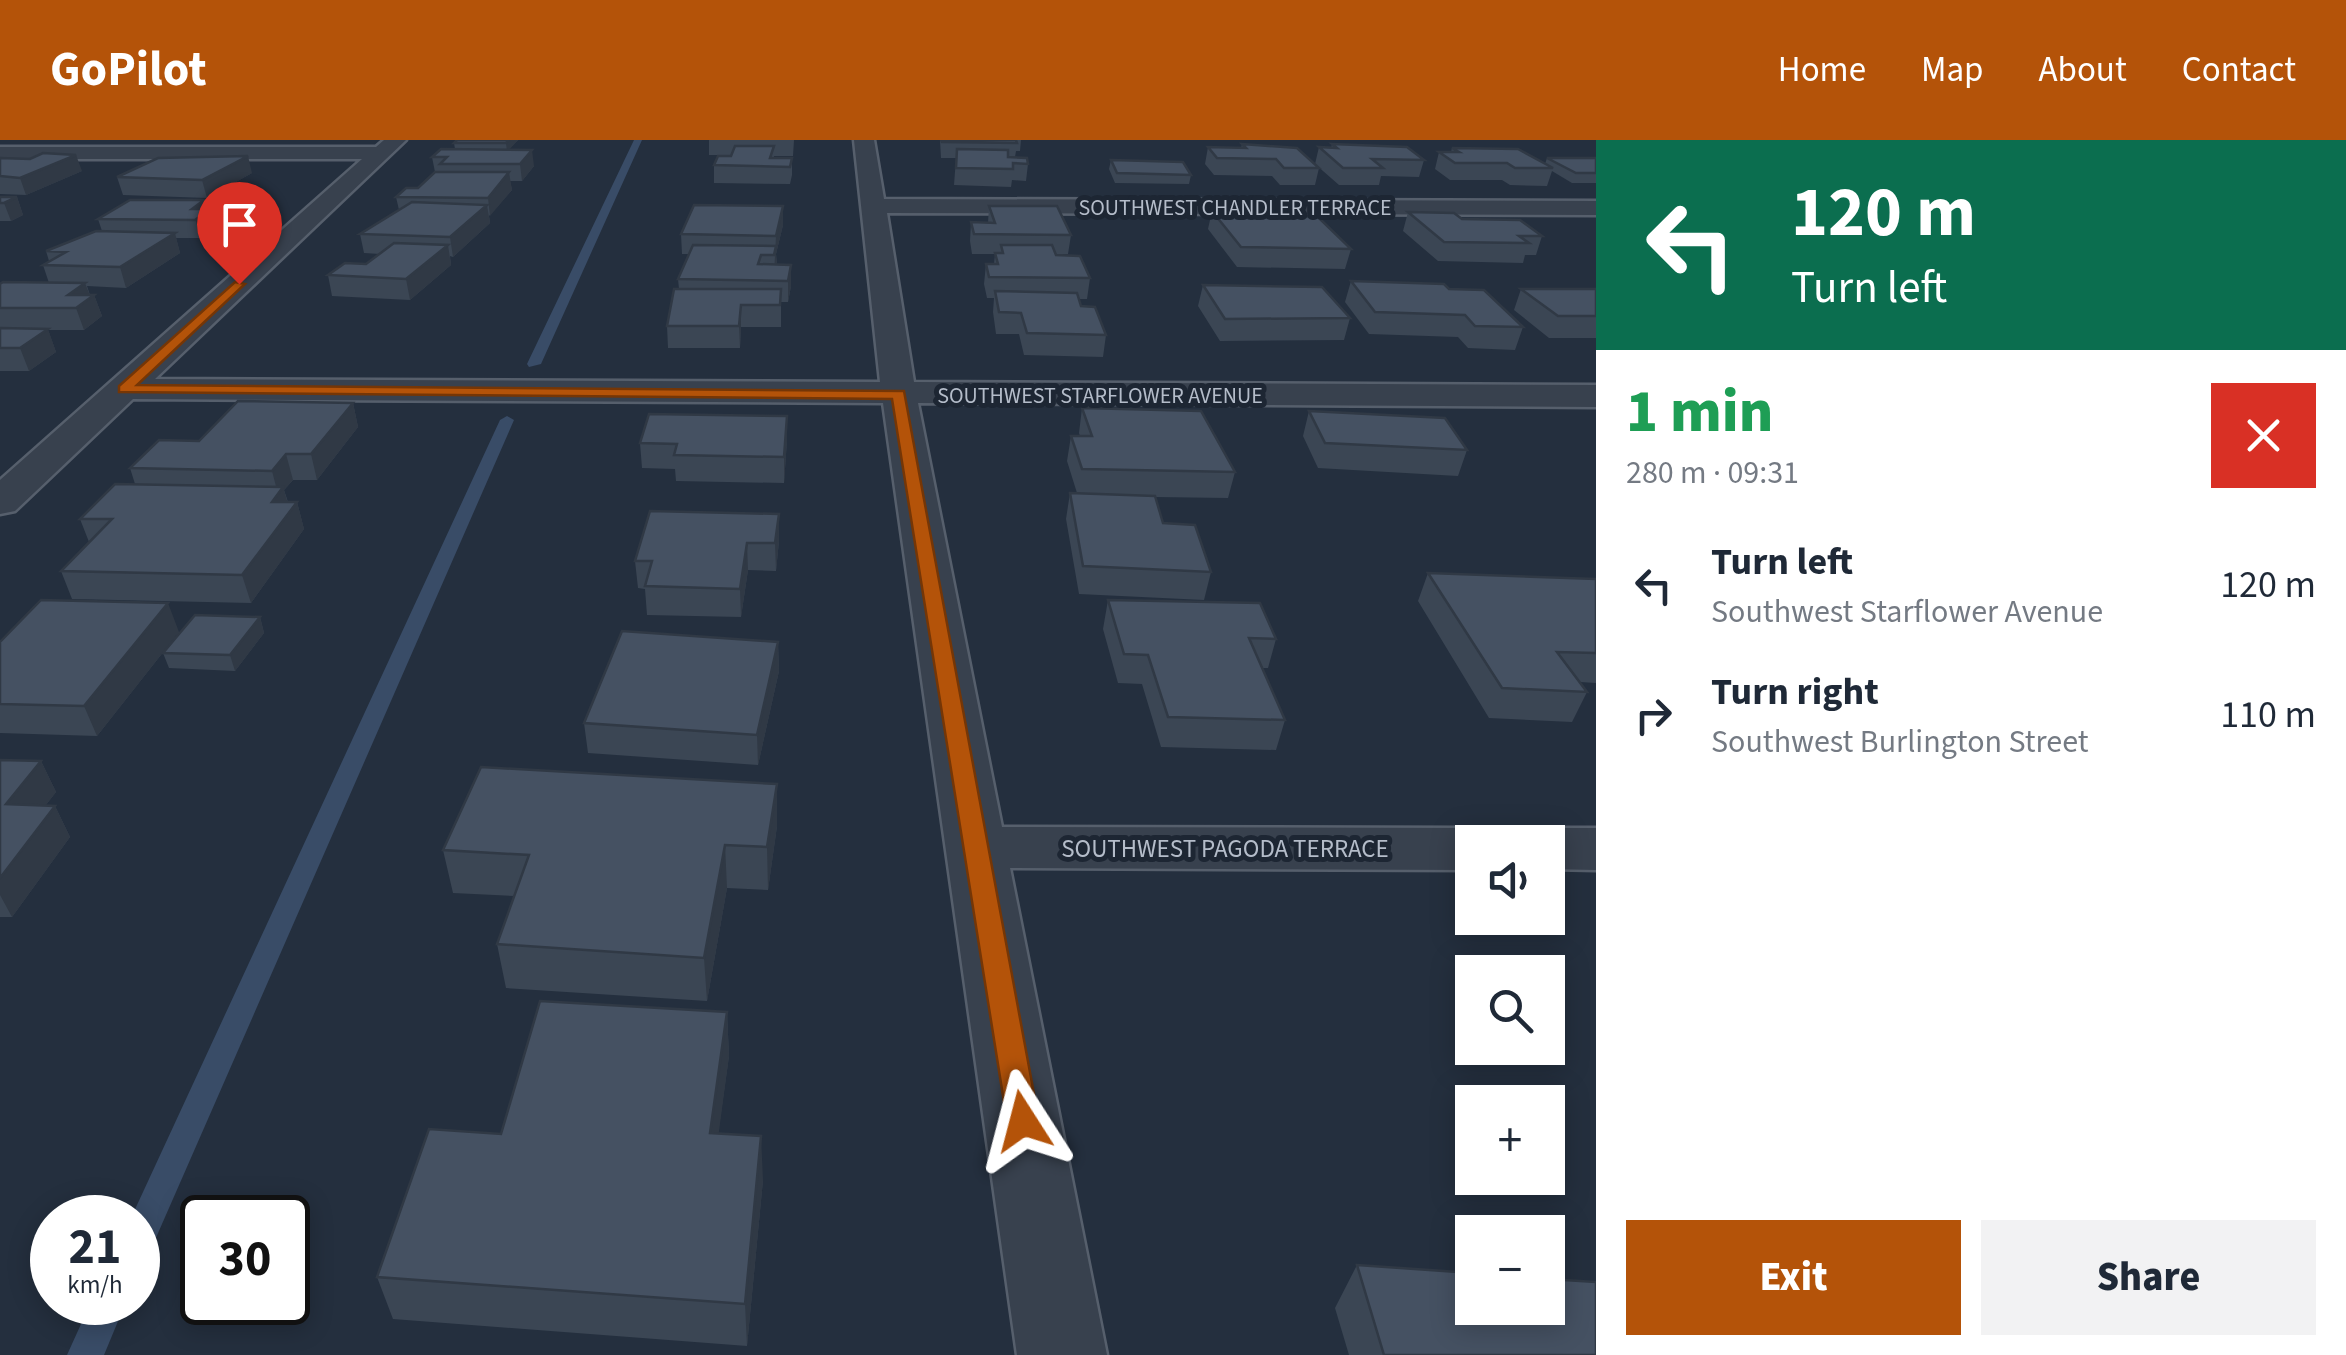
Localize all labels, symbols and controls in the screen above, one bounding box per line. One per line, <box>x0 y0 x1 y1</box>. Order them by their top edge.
text: GoPilot <box>50 36 207 104</box>
text: Home <box>1778 45 1866 95</box>
text: Map <box>1921 45 1984 95</box>
text: About <box>2039 45 2127 95</box>
text: Contact <box>2182 45 2296 95</box>
text: 120 m <box>1791 163 1976 263</box>
icon: left <box>1626 180 1756 310</box>
pin <box>197 182 282 285</box>
street label: SOUTHWEST CHANDLER TERRACE <box>1078 192 1392 224</box>
icon: arrive <box>212 197 267 252</box>
text: Turn left <box>1791 256 1947 320</box>
text: 1 min <box>1626 370 1773 455</box>
street label: SOUTHWEST STARFLOWER AVENUE <box>937 380 1263 412</box>
button: close <box>2211 383 2316 488</box>
text: 280 m · 09:31 <box>1626 450 1799 496</box>
text: Turn left <box>1711 535 1853 589</box>
icon: left <box>1626 558 1681 613</box>
text: 120 m <box>2220 558 2316 612</box>
text: Southwest Starflower Avenue <box>1711 589 2103 635</box>
text: Turn right <box>1711 665 1879 719</box>
icon: right <box>1626 688 1681 743</box>
text: 110 m <box>2220 688 2316 742</box>
text: Southwest Burlington Street <box>1711 719 2089 765</box>
map controls <box>1455 825 1565 1325</box>
button: sound <box>1455 825 1565 935</box>
street label: SOUTHWEST PAGODA TERRACE <box>1061 831 1389 867</box>
button: search <box>1455 955 1565 1065</box>
position arrow <box>971 1069 1075 1173</box>
button: + <box>1455 1085 1565 1195</box>
speed limit sign: 30 <box>180 1195 310 1325</box>
text: 21 <box>69 1212 121 1283</box>
button: − <box>1455 1215 1565 1325</box>
button: Exit <box>1626 1220 1961 1335</box>
button: Share <box>1981 1220 2316 1335</box>
text: km/h <box>67 1267 123 1303</box>

